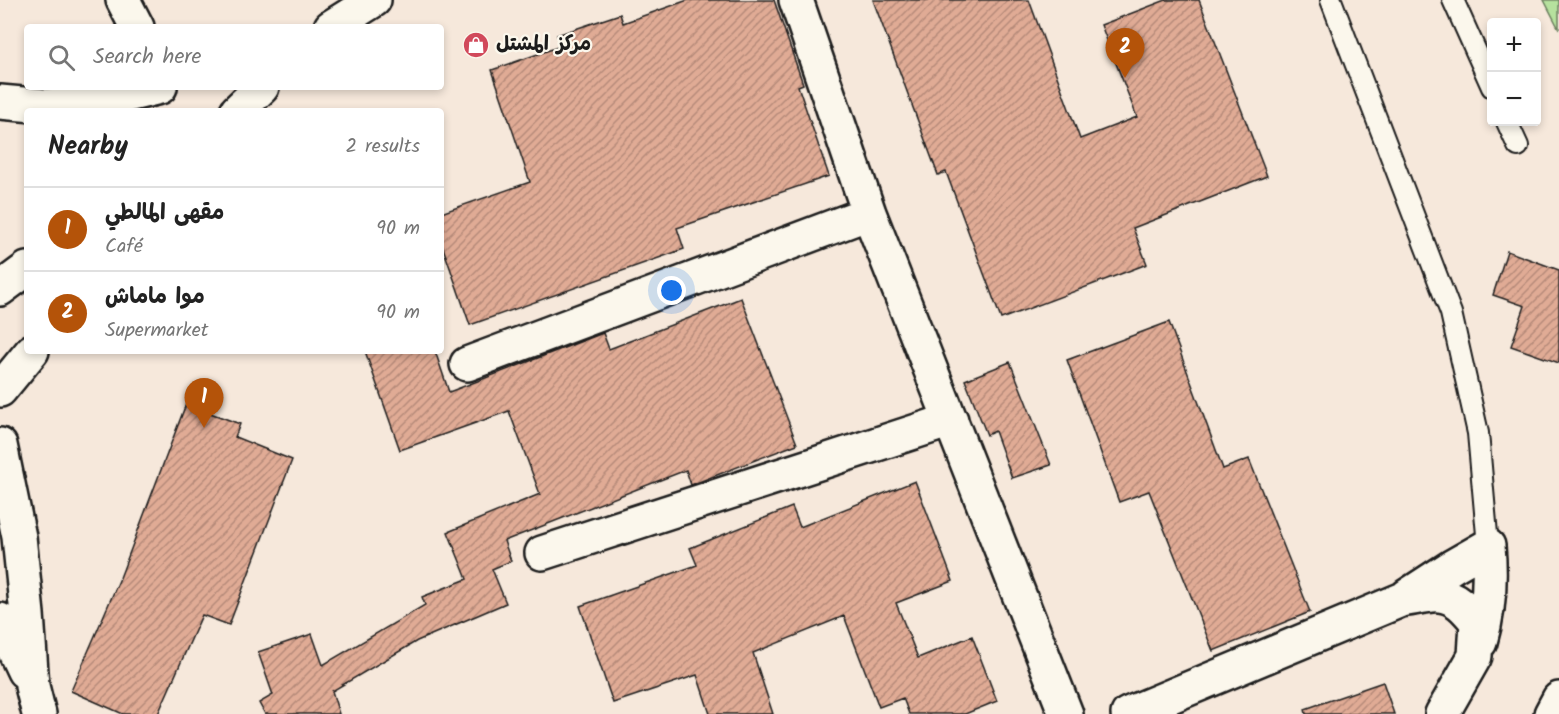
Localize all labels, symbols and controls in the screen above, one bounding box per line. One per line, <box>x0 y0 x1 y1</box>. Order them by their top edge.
map controls <box>1487 18 1541 126</box>
button: + <box>1487 18 1541 72</box>
search box <box>24 24 444 90</box>
pin: 2 <box>1106 28 1144 78</box>
place label: مركز المشتل <box>496 29 591 61</box>
shop icon: مركز المشتل <box>461 30 491 60</box>
text: Search here <box>93 40 201 75</box>
icon: search <box>45 41 78 74</box>
button: − <box>1487 72 1541 126</box>
text: Nearby <box>48 126 128 168</box>
text: 2 results <box>345 131 420 163</box>
text: مقهى المالطي <box>105 196 224 231</box>
text: 1 <box>64 213 71 245</box>
text: 90 m <box>376 213 420 245</box>
text: Café <box>105 231 143 263</box>
your location <box>657 276 686 305</box>
text: موا ماماش <box>105 280 205 315</box>
text: 2 <box>62 297 73 329</box>
text: 90 m <box>376 297 420 329</box>
text: Supermarket <box>105 315 208 347</box>
pin: 1 <box>184 378 224 428</box>

